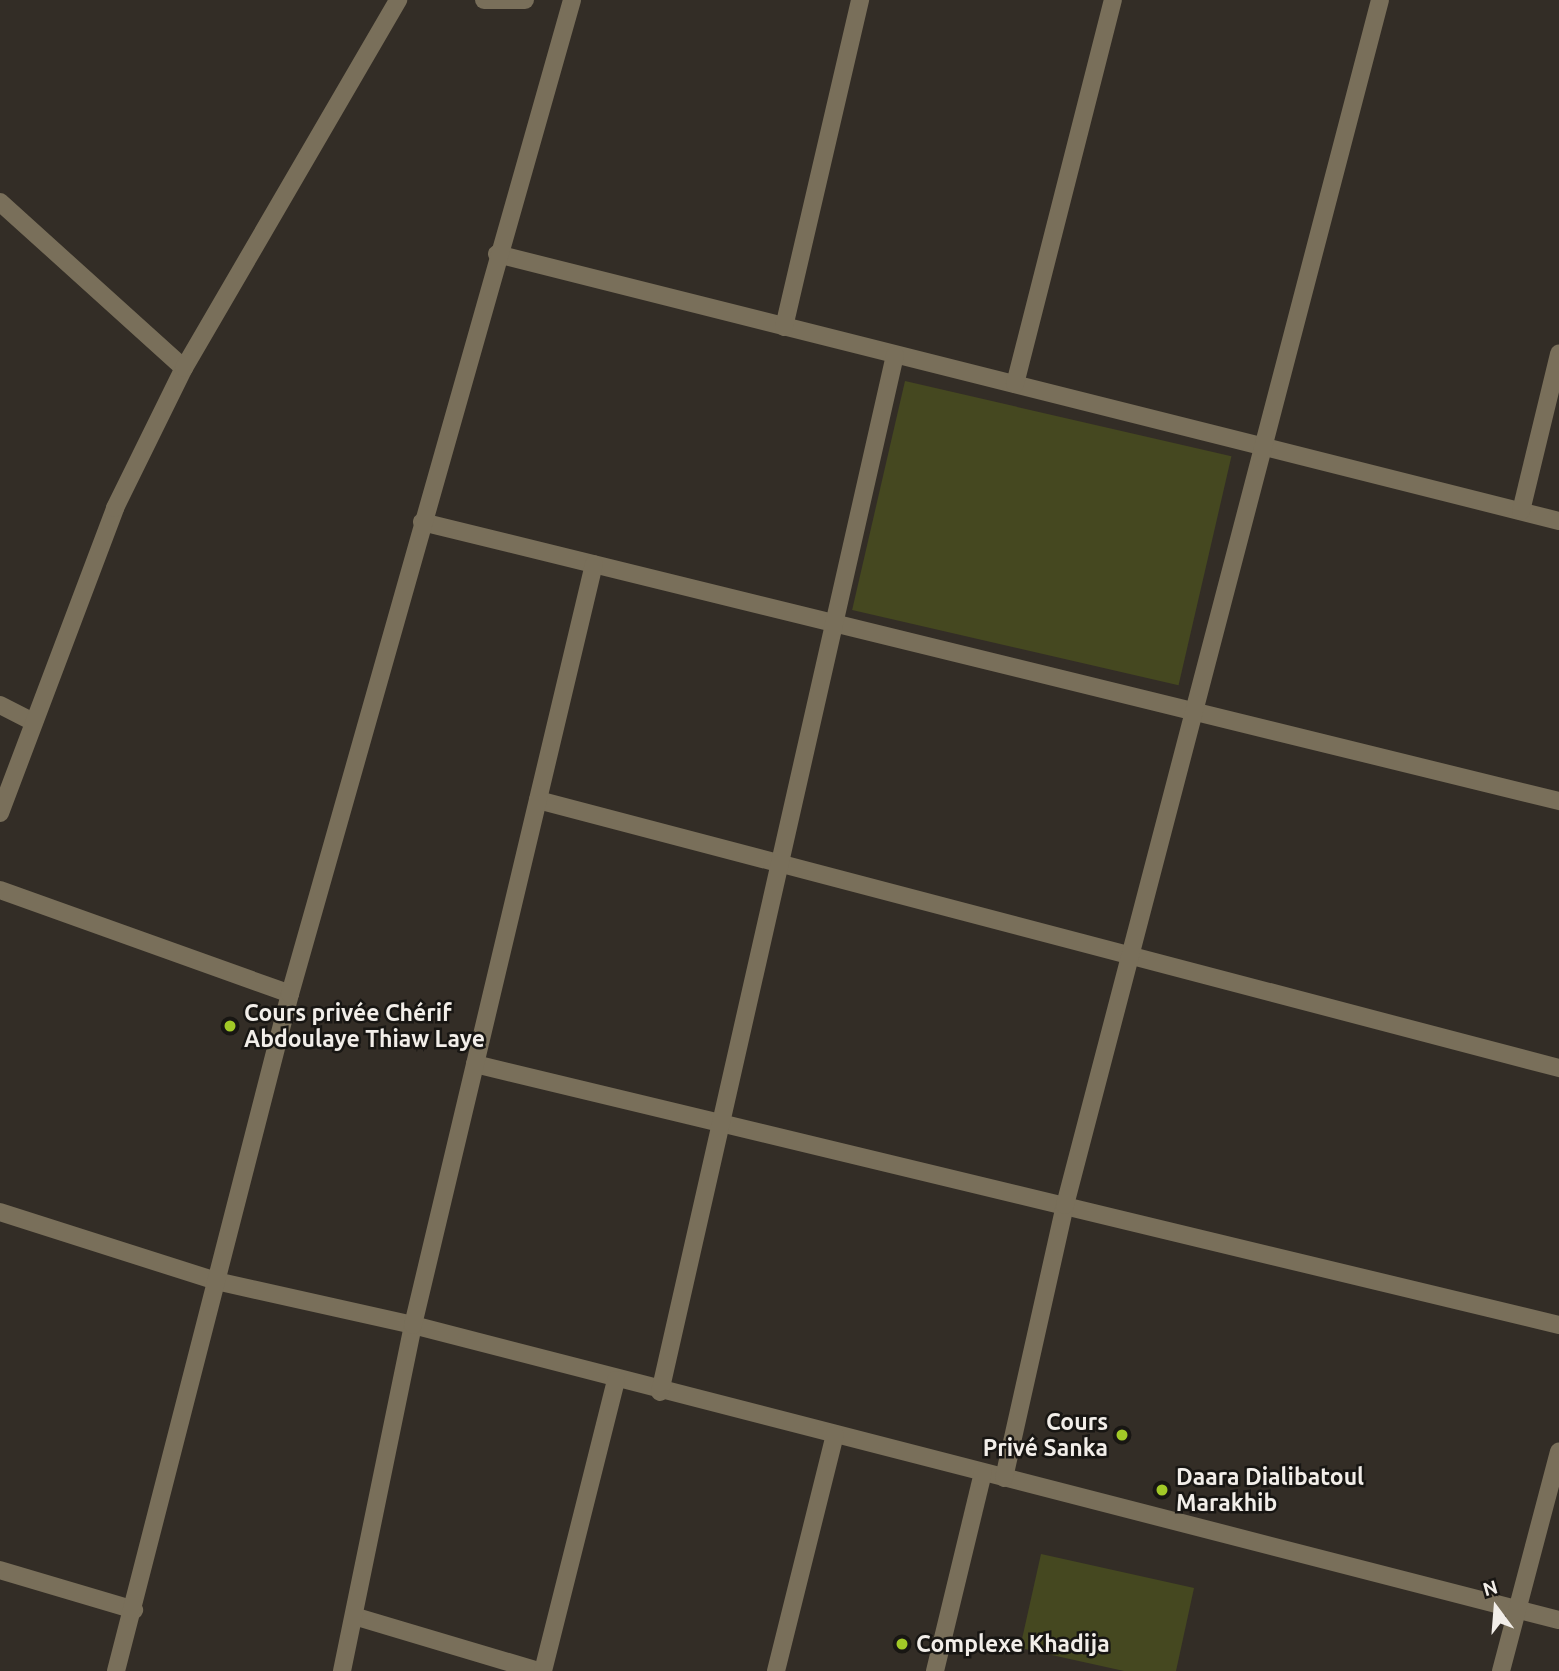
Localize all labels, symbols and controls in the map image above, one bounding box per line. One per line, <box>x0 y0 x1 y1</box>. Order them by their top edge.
place label: Cours privée Chérif Abdoulaye Thiaw Laye <box>244 999 485 1053</box>
marker: Cours privée Chérif Abdoulaye Thiaw Laye <box>222 1018 238 1034</box>
place label: Cours Privé Sanka <box>983 1408 1108 1462</box>
marker: Cours Privé Sanka <box>1114 1427 1130 1443</box>
place label: Daara Dialibatoul Marakhib <box>1176 1463 1364 1517</box>
marker: Daara Dialibatoul Marakhib <box>1154 1482 1170 1498</box>
north arrow <box>1461 1573 1531 1643</box>
text: N <box>1480 1575 1500 1600</box>
place label: Complexe Khadija <box>916 1630 1110 1658</box>
marker: Complexe Khadija <box>894 1636 910 1652</box>

